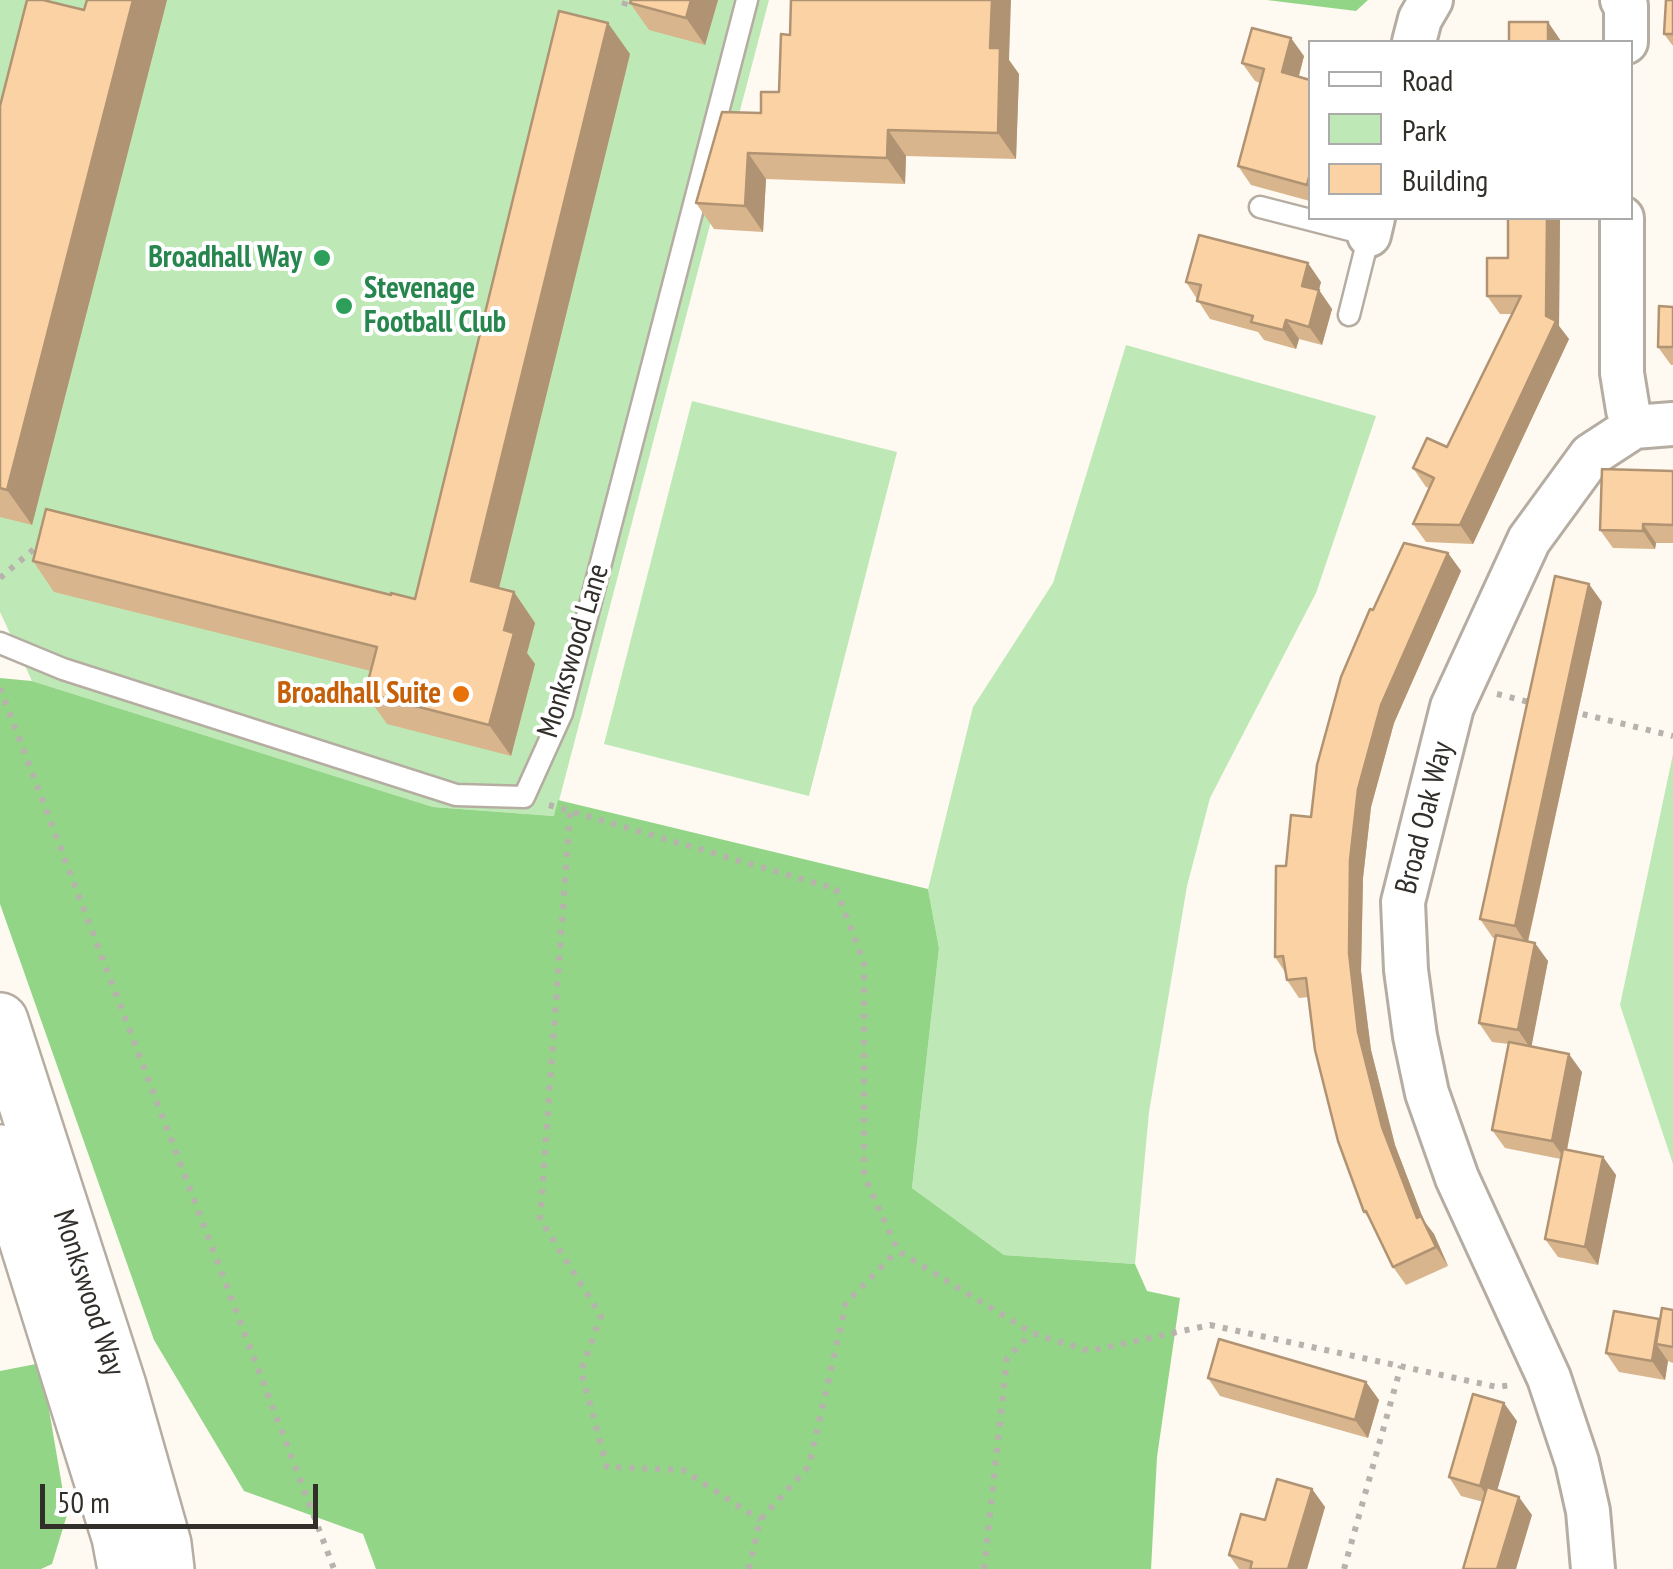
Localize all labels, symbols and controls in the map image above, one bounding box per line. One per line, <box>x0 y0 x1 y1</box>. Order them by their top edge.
legend <box>1308 40 1633 220</box>
text: Road <box>1402 60 1453 99</box>
text: Park <box>1402 110 1447 149</box>
text: Building <box>1402 160 1488 199</box>
place label: Broadhall Way <box>148 240 302 276</box>
marker: Broadhall Way <box>311 247 333 269</box>
place label: Stevenage Football Club <box>364 271 506 342</box>
marker: Stevenage Football Club <box>333 295 355 317</box>
street label: Monkswood Lane <box>531 560 617 742</box>
place label: Broadhall Suite <box>277 676 441 712</box>
marker: Broadhall Suite <box>450 683 472 705</box>
street label: Broad Oak Way <box>1389 738 1461 898</box>
street label: Monkswood Way <box>44 1206 132 1380</box>
scale bar <box>45 1464 322 1526</box>
text: 50 m <box>57 1482 110 1521</box>

